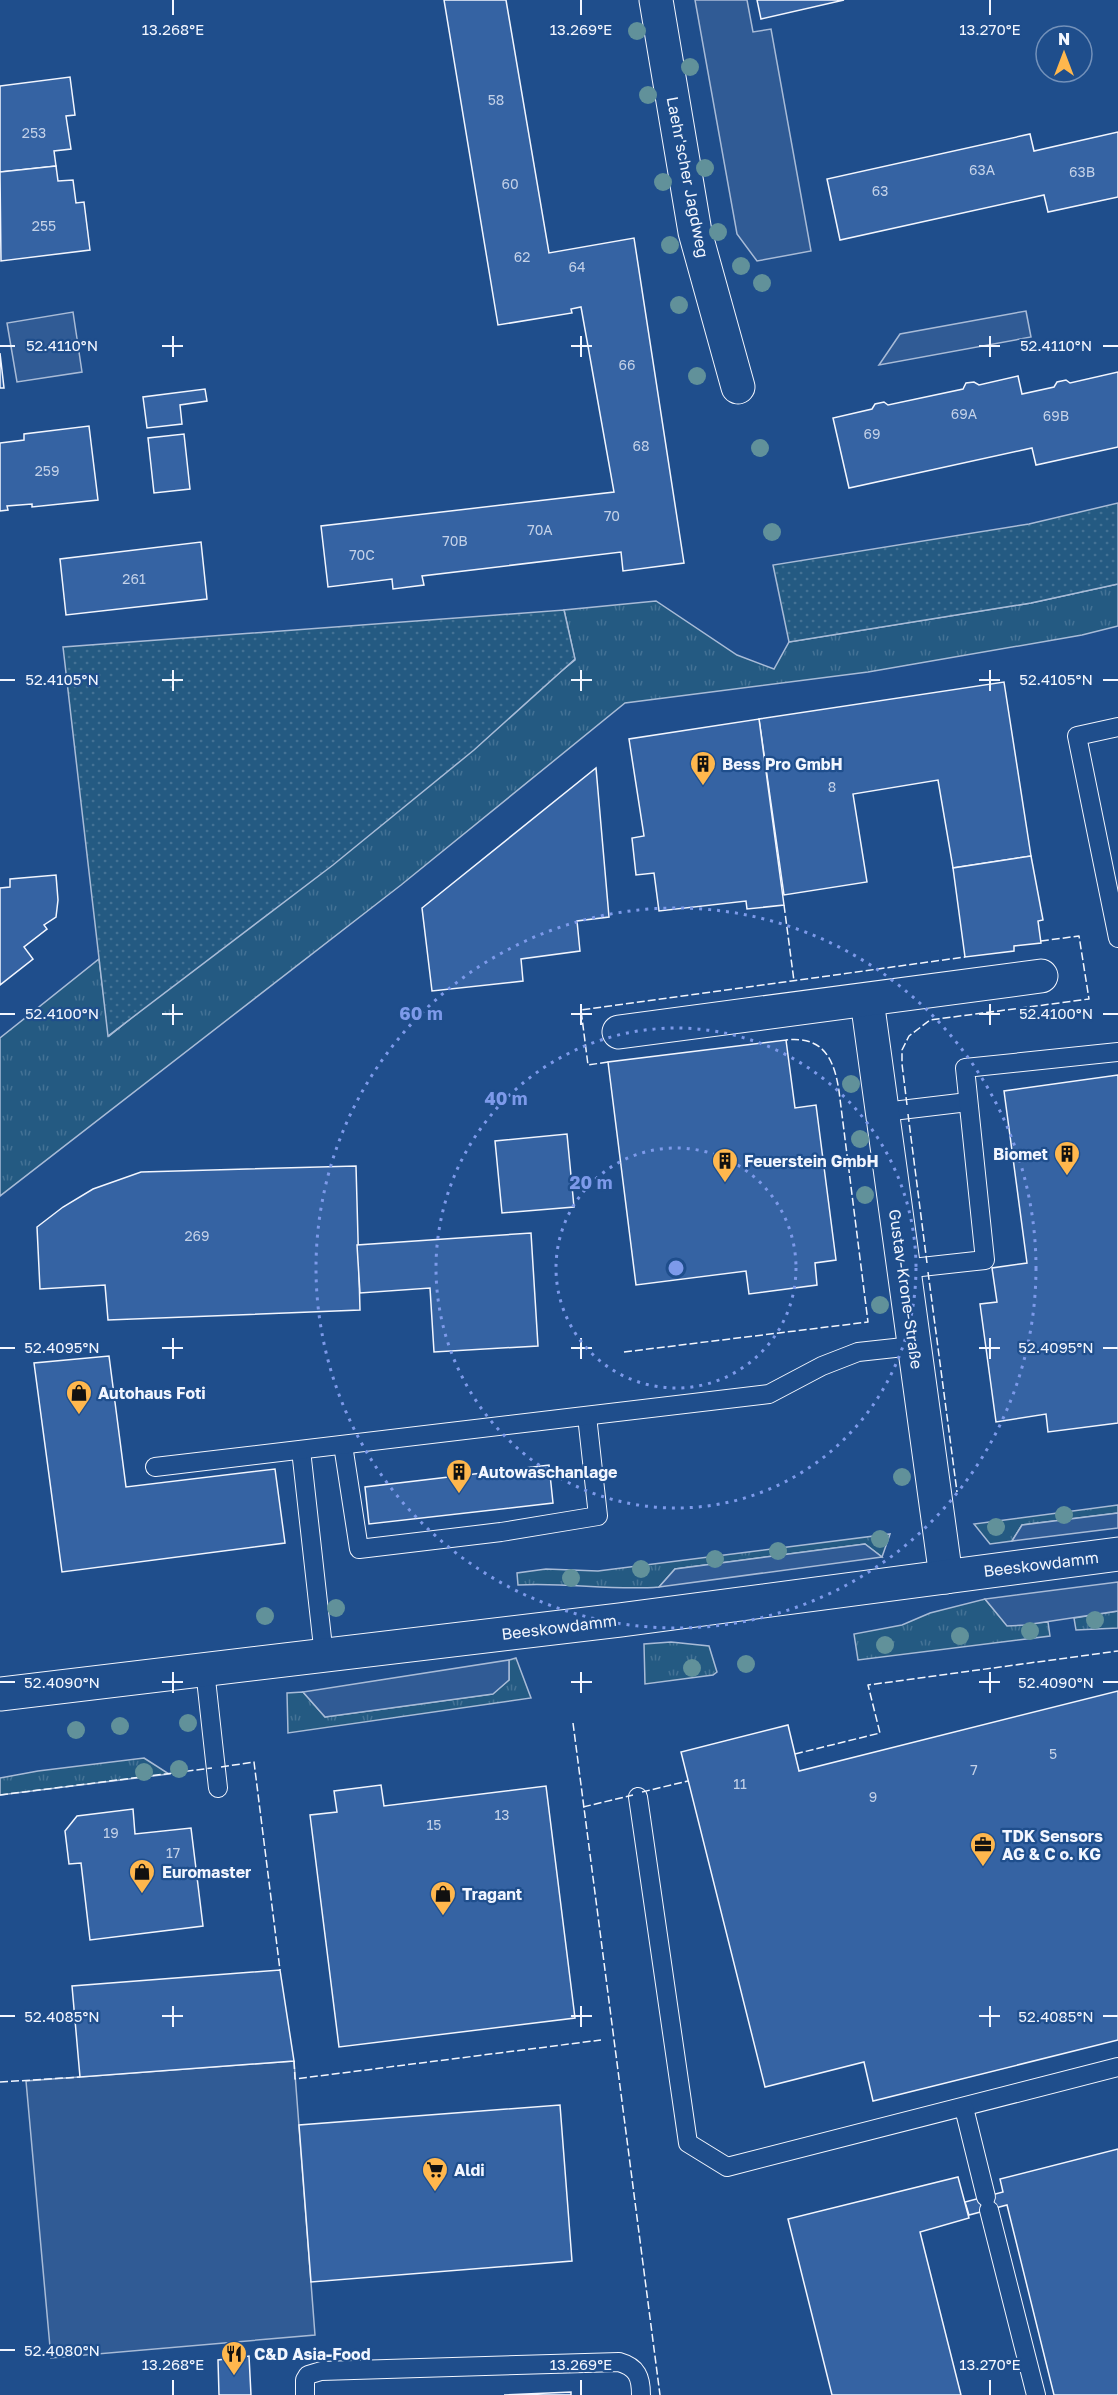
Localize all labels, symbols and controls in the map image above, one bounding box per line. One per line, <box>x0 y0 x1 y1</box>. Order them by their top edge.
text: 13.268°E <box>142 20 204 38</box>
text: 13.269°E <box>550 20 612 38</box>
text: 13.270°E <box>959 20 1021 38</box>
north arrow <box>1034 24 1094 84</box>
text: N <box>1058 29 1070 49</box>
house number: 58 <box>488 91 504 108</box>
street label: Laehr'scher Jagdweg <box>663 95 713 259</box>
house number: 253 <box>22 124 46 141</box>
house number: 63A <box>969 161 996 178</box>
house number: 63B <box>1069 163 1095 180</box>
house number: 60 <box>501 175 519 192</box>
house number: 63 <box>872 182 888 199</box>
house number: 255 <box>32 217 56 234</box>
house number: 62 <box>514 248 530 265</box>
house number: 64 <box>568 258 586 275</box>
text: 52.4110°N <box>26 336 98 354</box>
text: 52.4110°N <box>1020 336 1092 354</box>
house number: 66 <box>619 356 635 373</box>
house number: 69A <box>951 405 978 422</box>
house number: 69B <box>1043 407 1069 424</box>
house number: 69 <box>864 425 880 442</box>
house number: 68 <box>632 437 650 454</box>
house number: 259 <box>35 462 59 479</box>
house number: 70 <box>604 507 620 524</box>
house number: 70A <box>527 521 553 538</box>
house number: 70B <box>442 532 468 549</box>
house number: 70C <box>349 546 375 563</box>
house number: 261 <box>122 570 146 587</box>
text: 52.4105°N <box>25 670 99 688</box>
text: 52.4105°N <box>1019 670 1093 688</box>
building icon: Bess Pro GmbH <box>688 749 718 787</box>
place label: Bess Pro GmbH <box>722 754 843 774</box>
house number: 8 <box>828 778 836 795</box>
text: 60 m <box>399 1002 443 1024</box>
text: 52.4100°N <box>25 1004 99 1022</box>
text: 52.4100°N <box>1019 1004 1093 1022</box>
text: 40 m <box>484 1087 528 1109</box>
building icon: Biomet <box>1052 1139 1082 1177</box>
place label: Biomet <box>993 1144 1048 1164</box>
building icon: Feuerstein GmbH <box>710 1146 740 1184</box>
place label: Feuerstein GmbH <box>744 1151 879 1171</box>
text: 20 m <box>570 1171 612 1193</box>
street label: Gustav-Krone-Straße <box>885 1208 927 1370</box>
house number: 269 <box>184 1227 210 1244</box>
centre of rings <box>666 1258 686 1278</box>
text: 52.4095°N <box>24 1338 100 1356</box>
text: 52.4095°N <box>1018 1338 1094 1356</box>
shop icon: Autohaus Foti <box>64 1378 94 1416</box>
place label: Autohaus Foti <box>98 1383 206 1403</box>
building icon: Autowaschanlage <box>444 1457 474 1495</box>
place label: Autowaschanlage <box>478 1462 617 1482</box>
street label: Beeskowdamm <box>982 1547 1100 1581</box>
street label: Beeskowdamm <box>500 1610 618 1644</box>
text: 52.4090°N <box>24 1673 100 1691</box>
text: 52.4090°N <box>1018 1673 1094 1691</box>
house number: 5 <box>1049 1745 1057 1762</box>
house number: 7 <box>970 1761 978 1778</box>
house number: 11 <box>733 1775 747 1792</box>
house number: 9 <box>869 1788 877 1805</box>
house number: 13 <box>495 1806 509 1823</box>
house number: 15 <box>427 1816 441 1833</box>
house number: 19 <box>103 1824 119 1841</box>
place label: TDK Sensors AG & C o. KG <box>1002 1826 1103 1864</box>
office icon: TDK Sensors AG & C o. KG <box>968 1830 998 1868</box>
house number: 17 <box>166 1844 180 1861</box>
shop icon: Euromaster <box>127 1857 157 1895</box>
place label: Euromaster <box>162 1862 251 1882</box>
shop icon: Tragant <box>428 1879 458 1917</box>
place label: Tragant <box>462 1884 522 1904</box>
text: 52.4085°N <box>24 2007 100 2025</box>
text: 52.4085°N <box>1018 2007 1094 2025</box>
supermarket icon: Aldi <box>420 2155 450 2193</box>
place label: Aldi <box>454 2160 485 2180</box>
restaurant icon: C&D Asia-Food <box>219 2339 249 2377</box>
text: 52.4080°N <box>24 2341 100 2359</box>
place label: C&D Asia-Food <box>254 2344 371 2364</box>
text: 13.268°E <box>142 2355 204 2373</box>
text: 13.269°E <box>550 2355 612 2373</box>
text: 13.270°E <box>959 2355 1021 2373</box>

